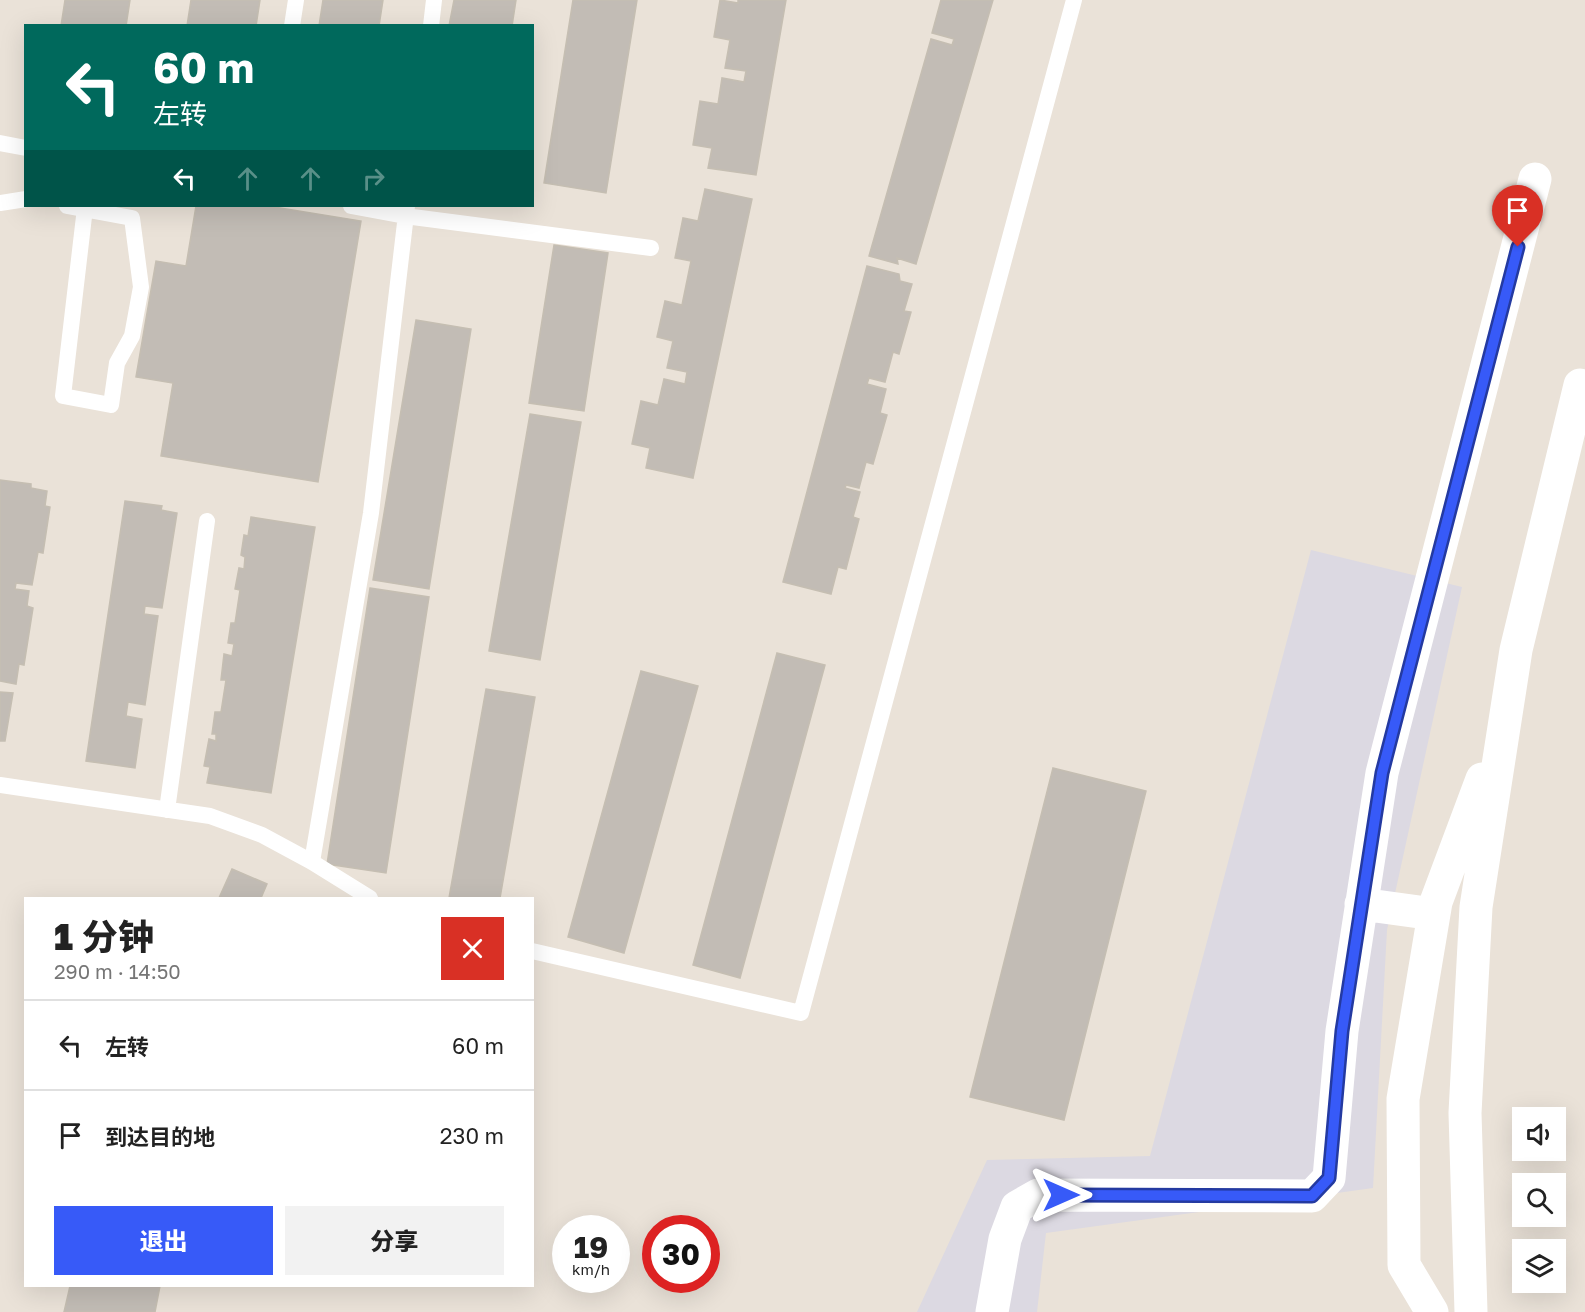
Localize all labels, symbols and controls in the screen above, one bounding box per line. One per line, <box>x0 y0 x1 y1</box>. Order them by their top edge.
text: 60 m <box>153 42 254 92</box>
icon: left <box>54 48 132 126</box>
text: 左转 <box>153 98 207 130</box>
icon: left <box>168 162 201 195</box>
icon: ahead <box>231 162 264 195</box>
icon: ahead <box>294 162 327 195</box>
icon: right <box>357 162 390 195</box>
pin <box>1492 185 1543 247</box>
icon: arrive <box>1501 194 1534 227</box>
text: 1 分钟 <box>54 915 154 958</box>
button: close <box>441 917 504 980</box>
text: 290 m · 14:50 <box>54 959 181 983</box>
icon: left <box>54 1029 87 1062</box>
text: 60 m <box>452 1032 504 1059</box>
text: 左转 <box>105 1033 149 1060</box>
map controls <box>1512 1107 1566 1293</box>
button: sound <box>1512 1107 1566 1161</box>
icon: arrive <box>54 1119 87 1152</box>
text: 230 m <box>440 1122 504 1149</box>
text: 到达目的地 <box>105 1123 215 1150</box>
position arrow <box>1029 1163 1093 1227</box>
button: search <box>1512 1173 1566 1227</box>
button: 退出 <box>54 1206 273 1275</box>
button: 分享 <box>285 1206 504 1275</box>
speed limit sign: 30 <box>642 1215 720 1293</box>
text: 19 <box>574 1229 608 1265</box>
button: layers <box>1512 1239 1566 1293</box>
text: km/h <box>572 1260 610 1278</box>

